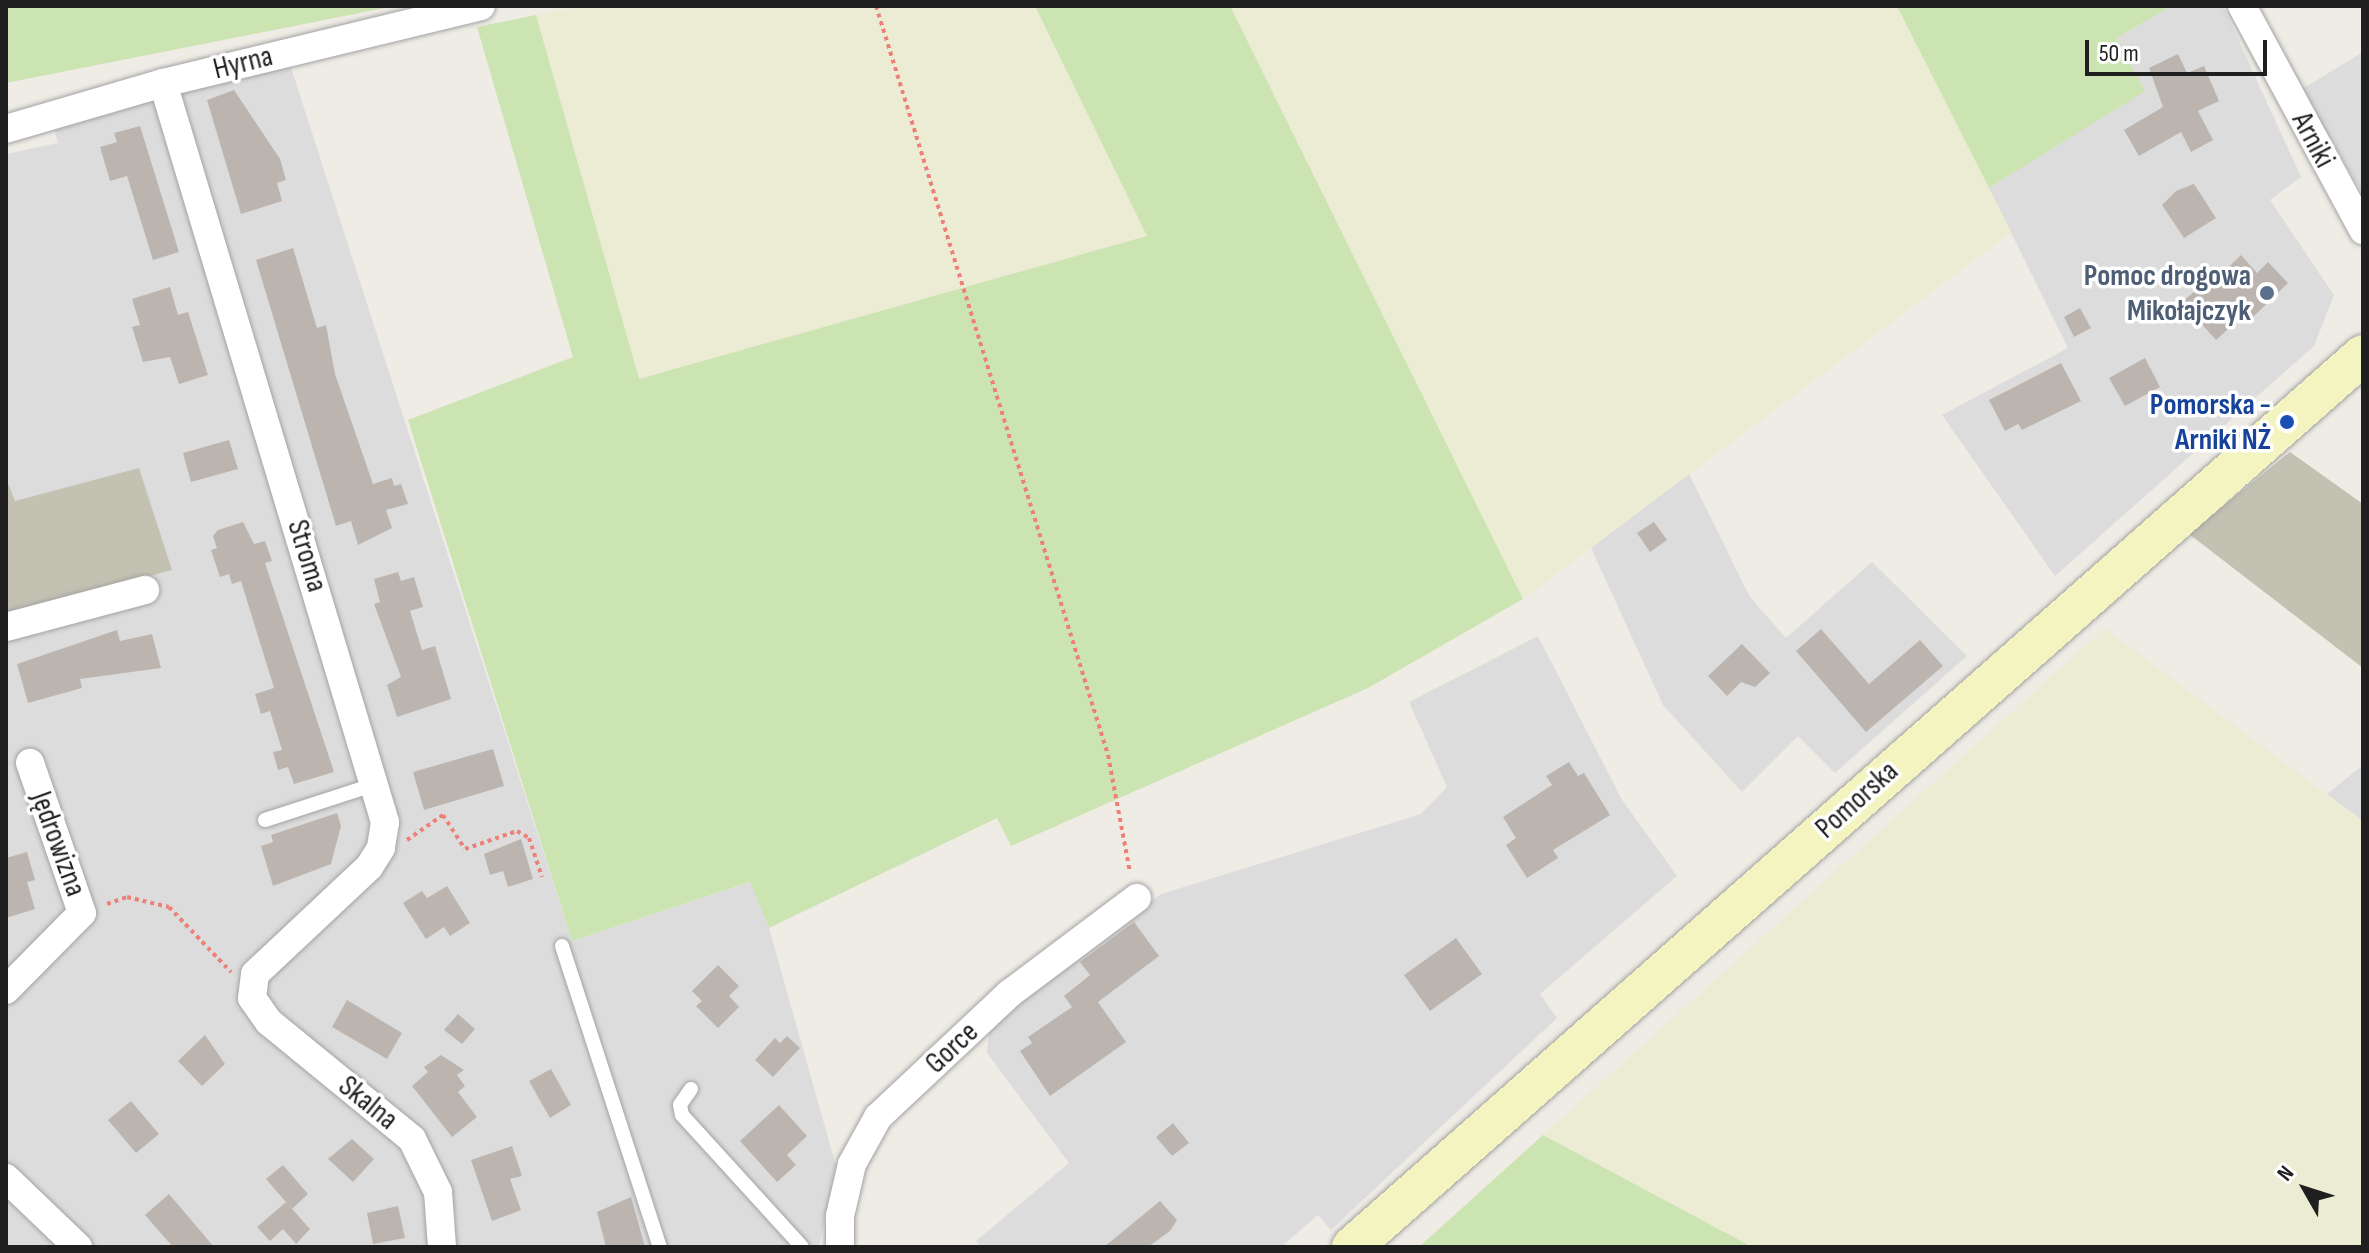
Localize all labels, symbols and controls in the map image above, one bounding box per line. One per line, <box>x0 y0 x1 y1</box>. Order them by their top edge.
scale bar <box>2089 24 2271 74</box>
street label: Hyrna <box>210 38 276 88</box>
text: 50 m <box>2099 39 2139 68</box>
street label: Arniki <box>2284 106 2342 174</box>
place label: Pomoc drogowa Mikołajczyk <box>2084 258 2251 328</box>
marker: Pomoc drogowa Mikołajczyk <box>2258 284 2276 302</box>
place label: Pomorska - Arniki NŻ <box>2150 387 2271 458</box>
marker: Pomorska - Arniki NŻ <box>2278 413 2296 431</box>
street label: Stroma <box>279 516 335 596</box>
street label: Pomorska <box>1808 754 1906 846</box>
street label: Jędrowizna <box>22 787 94 901</box>
street label: Gorce <box>918 1015 986 1081</box>
street label: Skalna <box>331 1068 405 1138</box>
north arrow <box>2265 1149 2345 1229</box>
text: N <box>2272 1161 2300 1187</box>

